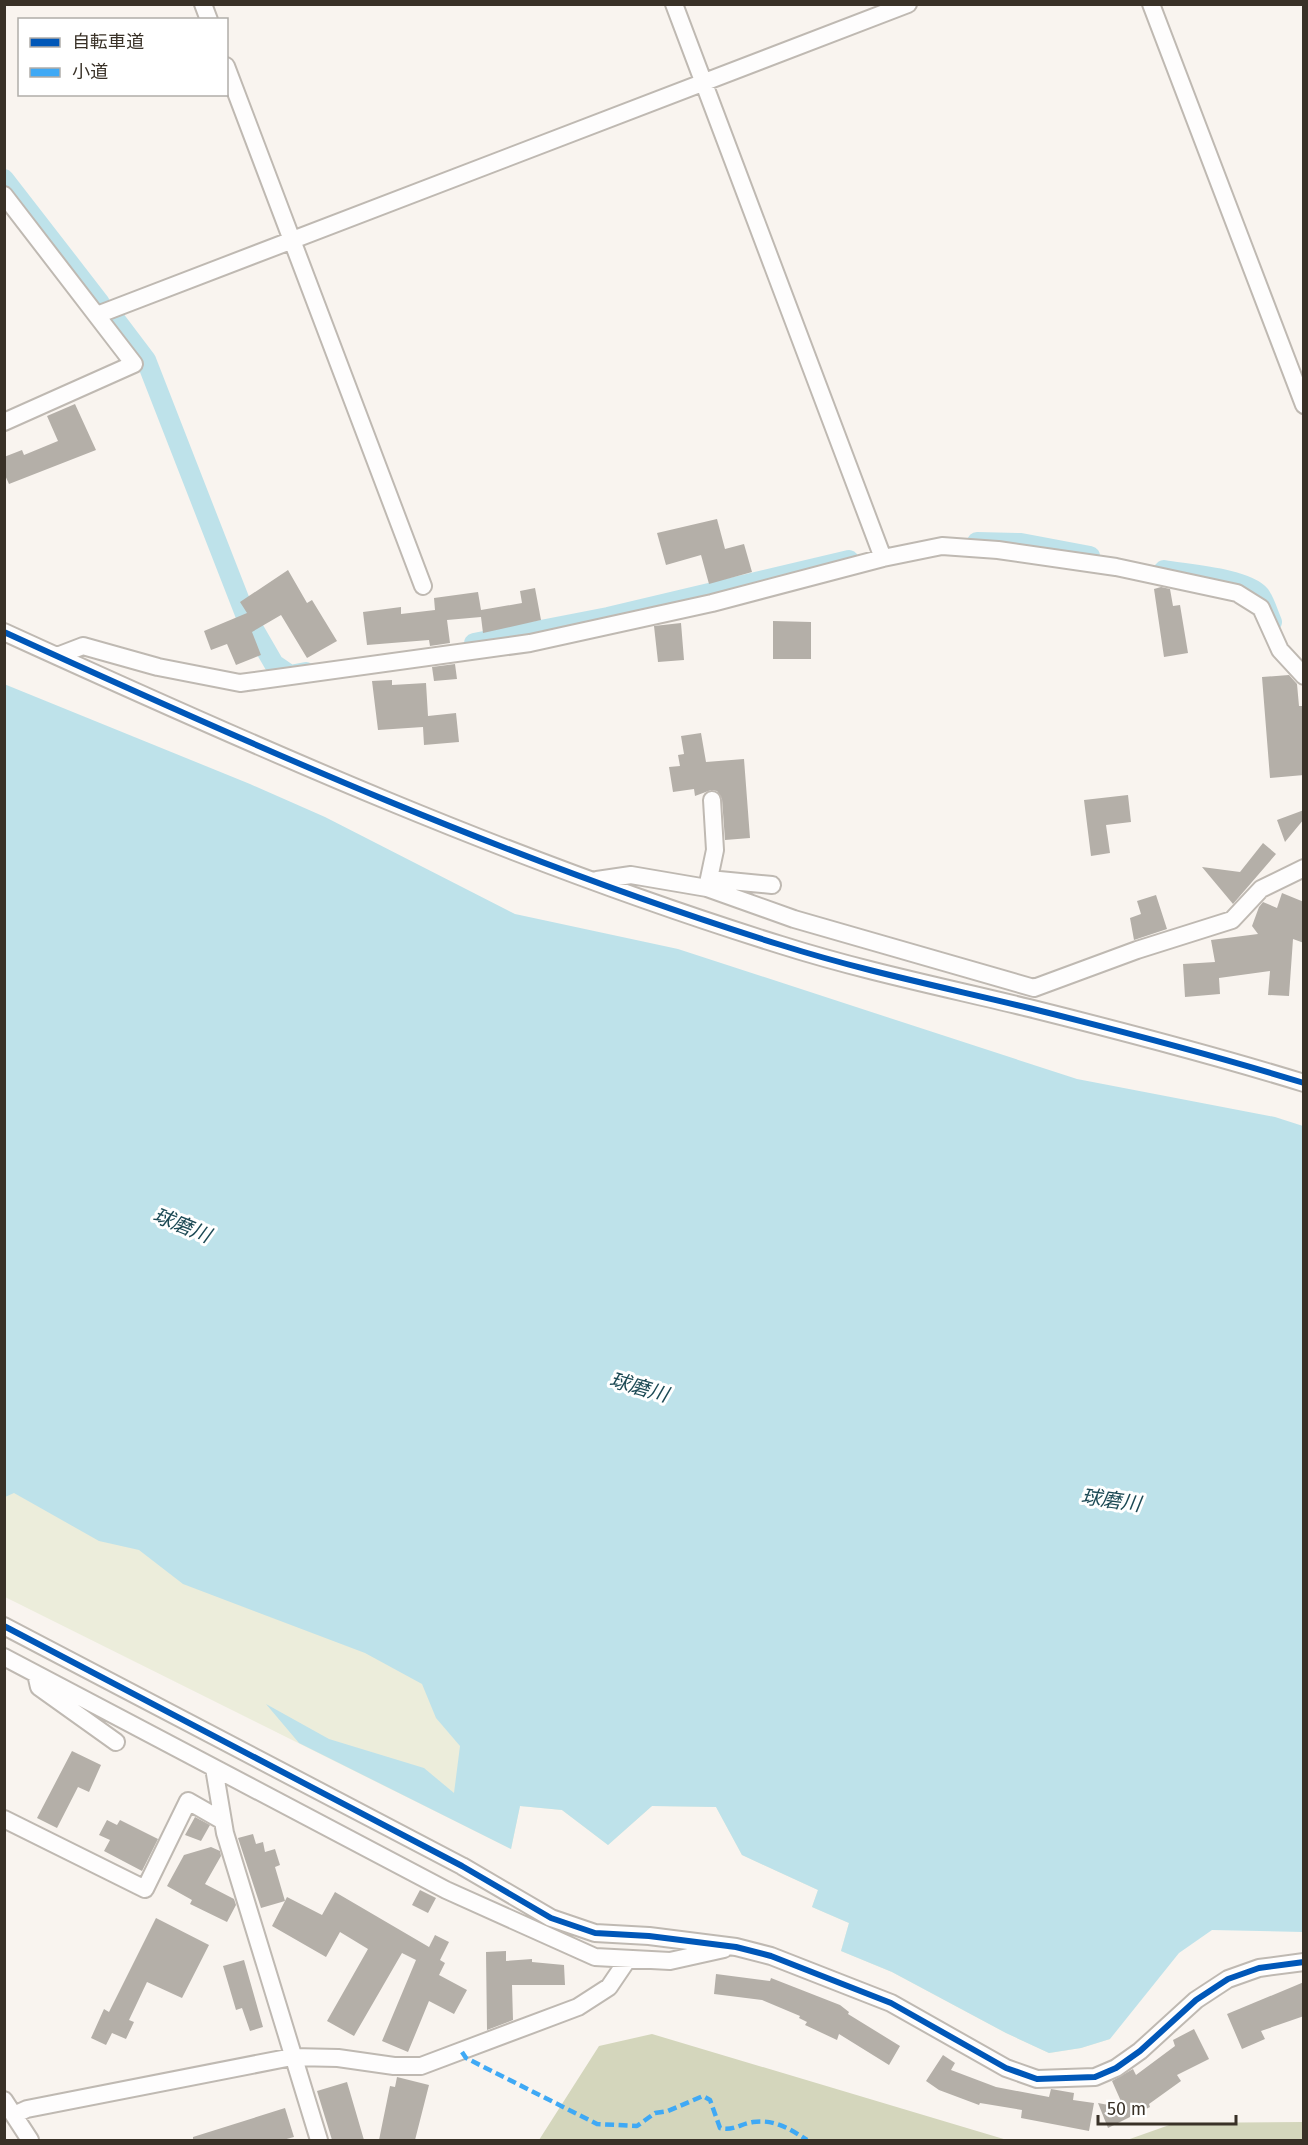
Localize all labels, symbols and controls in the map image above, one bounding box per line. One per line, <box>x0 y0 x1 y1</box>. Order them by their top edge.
legend <box>18 18 228 96</box>
text: 自転車道 <box>72 31 144 53</box>
text: 小道 <box>72 61 108 83</box>
water label: 球磨川 <box>150 1203 216 1248</box>
water label: 球磨川 <box>607 1367 673 1407</box>
water label: 球磨川 <box>1080 1484 1144 1516</box>
scale bar <box>1098 2088 1236 2126</box>
text: 50 m <box>1107 2098 1146 2120</box>

